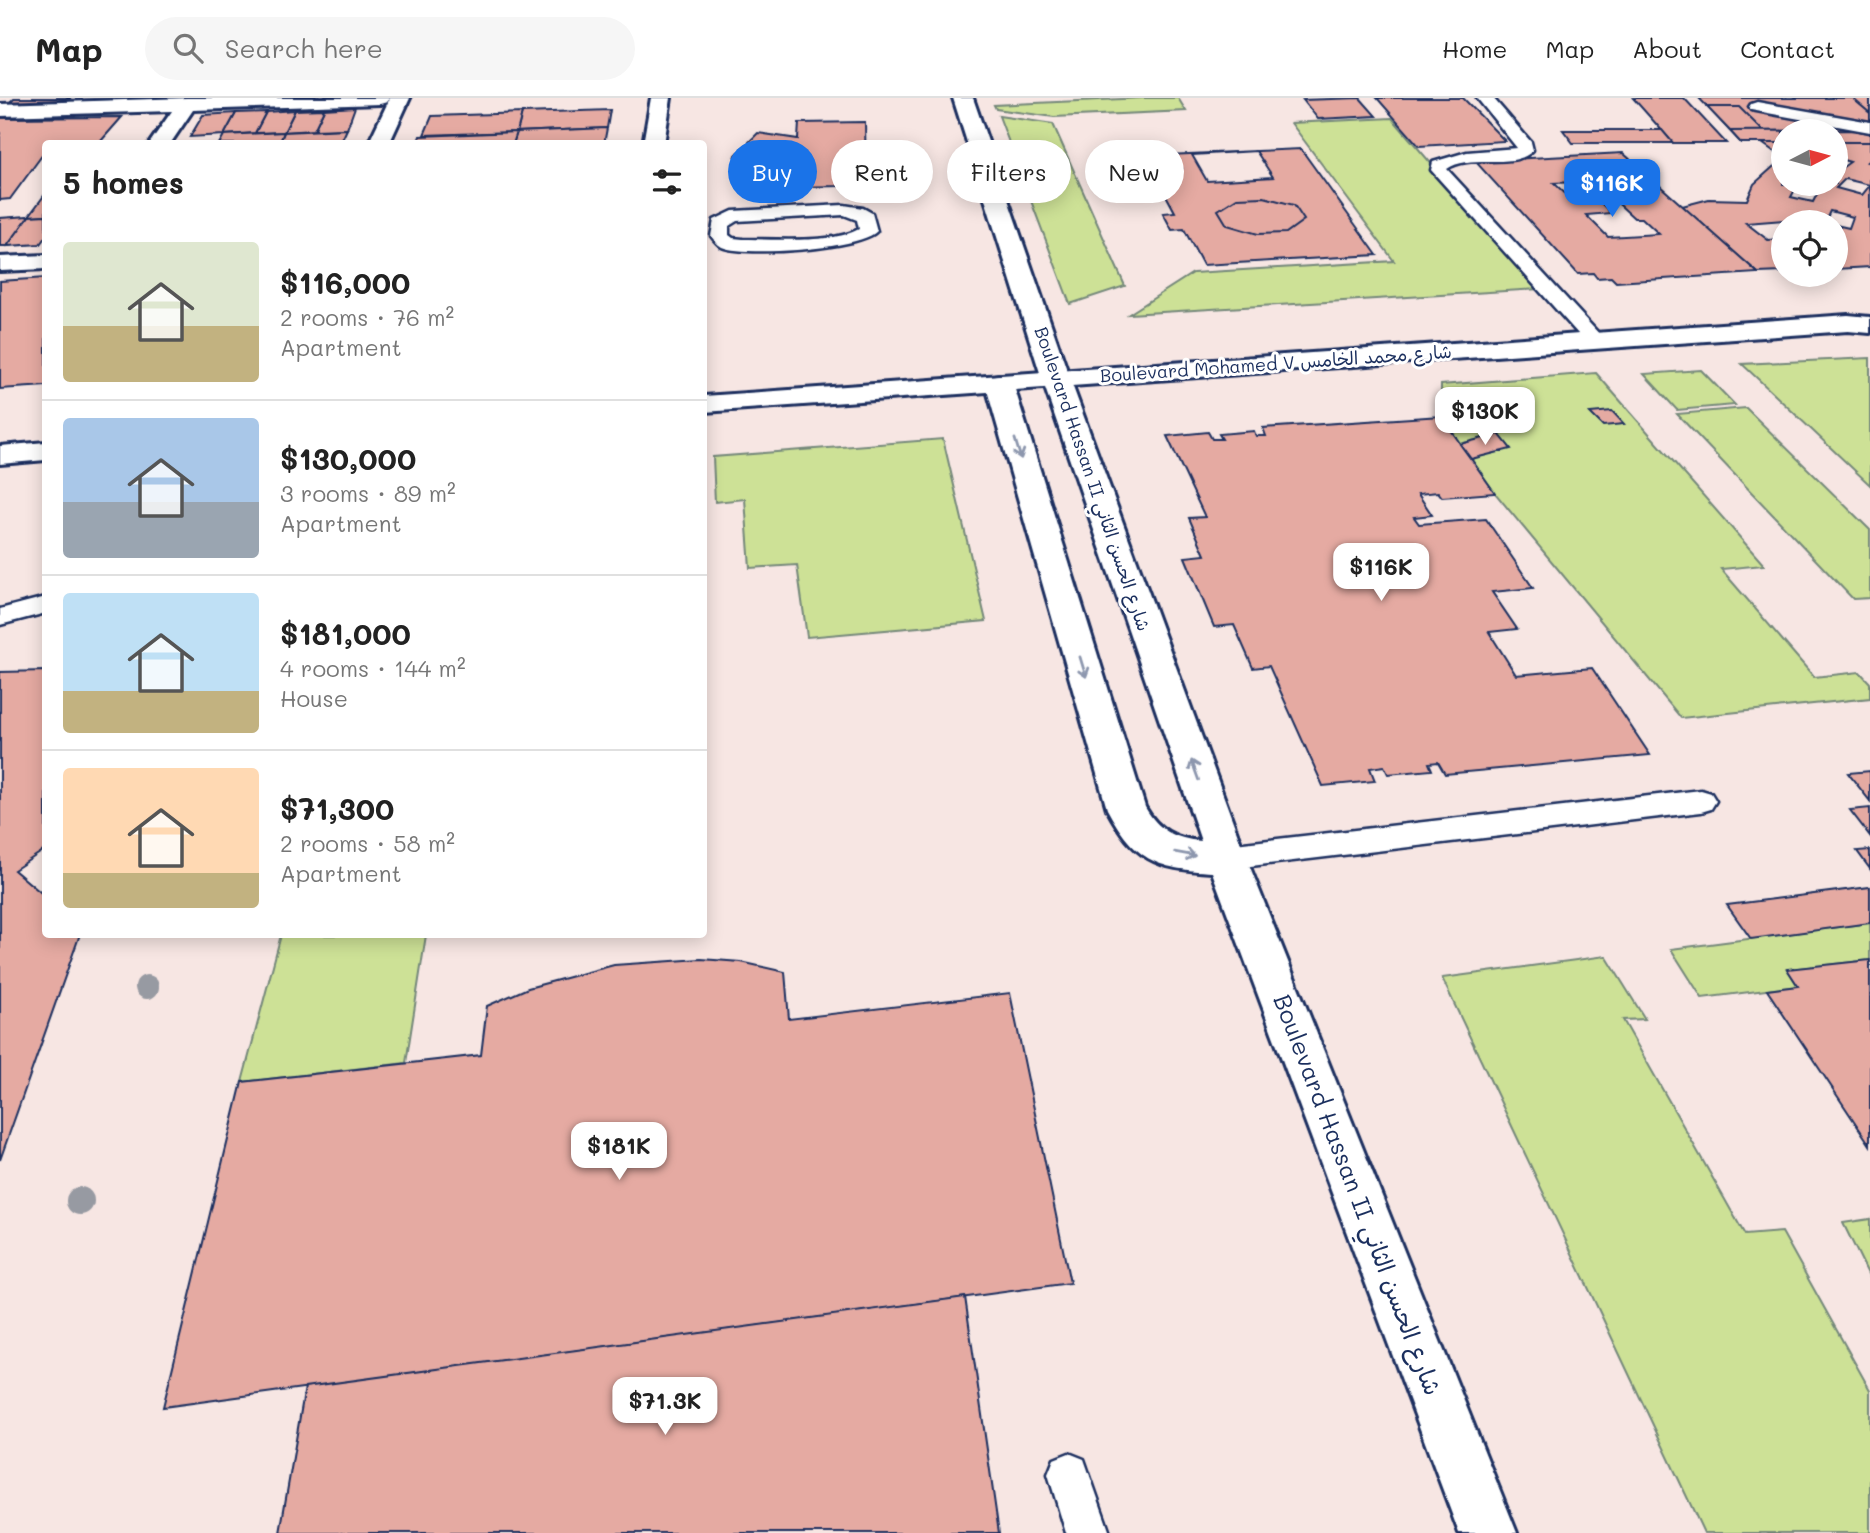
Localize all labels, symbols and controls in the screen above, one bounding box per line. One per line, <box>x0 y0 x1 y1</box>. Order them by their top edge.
search box <box>145 17 635 80</box>
text: Map <box>35 27 103 70</box>
icon: search <box>169 29 207 67</box>
text: Search here <box>225 31 383 65</box>
text: Home <box>1442 33 1507 64</box>
text: Map <box>1545 33 1594 64</box>
text: About <box>1632 33 1702 64</box>
text: Contact <box>1740 33 1835 64</box>
north arrow <box>1771 119 1848 196</box>
map controls <box>1771 119 1848 287</box>
chip: Buy <box>728 140 817 203</box>
chip: Rent <box>831 140 933 203</box>
chip: Filters <box>947 140 1071 203</box>
chip: New <box>1085 140 1184 203</box>
pin: $116K <box>1563 159 1661 219</box>
text: 5 homes <box>63 162 184 202</box>
icon: filters <box>648 163 686 201</box>
text: $116K <box>1580 167 1644 197</box>
button: locate <box>1771 210 1848 287</box>
text: $116,000 <box>280 262 410 302</box>
icon: home <box>119 270 203 354</box>
text: 2 rooms · 76 m² <box>280 302 454 332</box>
street label: Boulevard Hassan II شارع الحسن الثاني <box>1025 323 1156 636</box>
text: Apartment <box>280 332 402 362</box>
street label: Boulevard Mohamed V شارع محمد الخامس <box>1099 339 1453 388</box>
pin: $130K <box>1436 388 1534 447</box>
text: $130K <box>1451 395 1519 425</box>
text: $130,000 <box>280 438 416 478</box>
one-way arrow <box>1012 438 1025 460</box>
icon: home <box>119 446 203 530</box>
text: 3 rooms · 89 m² <box>280 478 456 508</box>
text: Apartment <box>280 508 402 538</box>
pin: $116K <box>1332 544 1430 603</box>
text: $116K <box>1349 551 1413 581</box>
text: $181,000 <box>280 613 411 653</box>
icon: home <box>119 621 203 705</box>
text: 4 rooms · 144 m² <box>280 653 466 683</box>
one-way arrow <box>1078 655 1091 677</box>
text: House <box>280 683 348 713</box>
one-way arrow <box>1188 760 1200 782</box>
text: $71,300 <box>280 788 394 828</box>
icon: home <box>119 796 203 880</box>
text: 2 rooms · 58 m² <box>280 828 455 858</box>
one-way arrow <box>1173 847 1196 861</box>
text: Apartment <box>280 858 402 888</box>
street label: Boulevard Hassan II شارع الحسن الثاني <box>1261 990 1449 1402</box>
pin: $181K <box>570 1122 668 1182</box>
text: $181K <box>587 1130 651 1160</box>
pin: $71.3K <box>608 1378 722 1437</box>
text: $71.3K <box>628 1385 702 1415</box>

